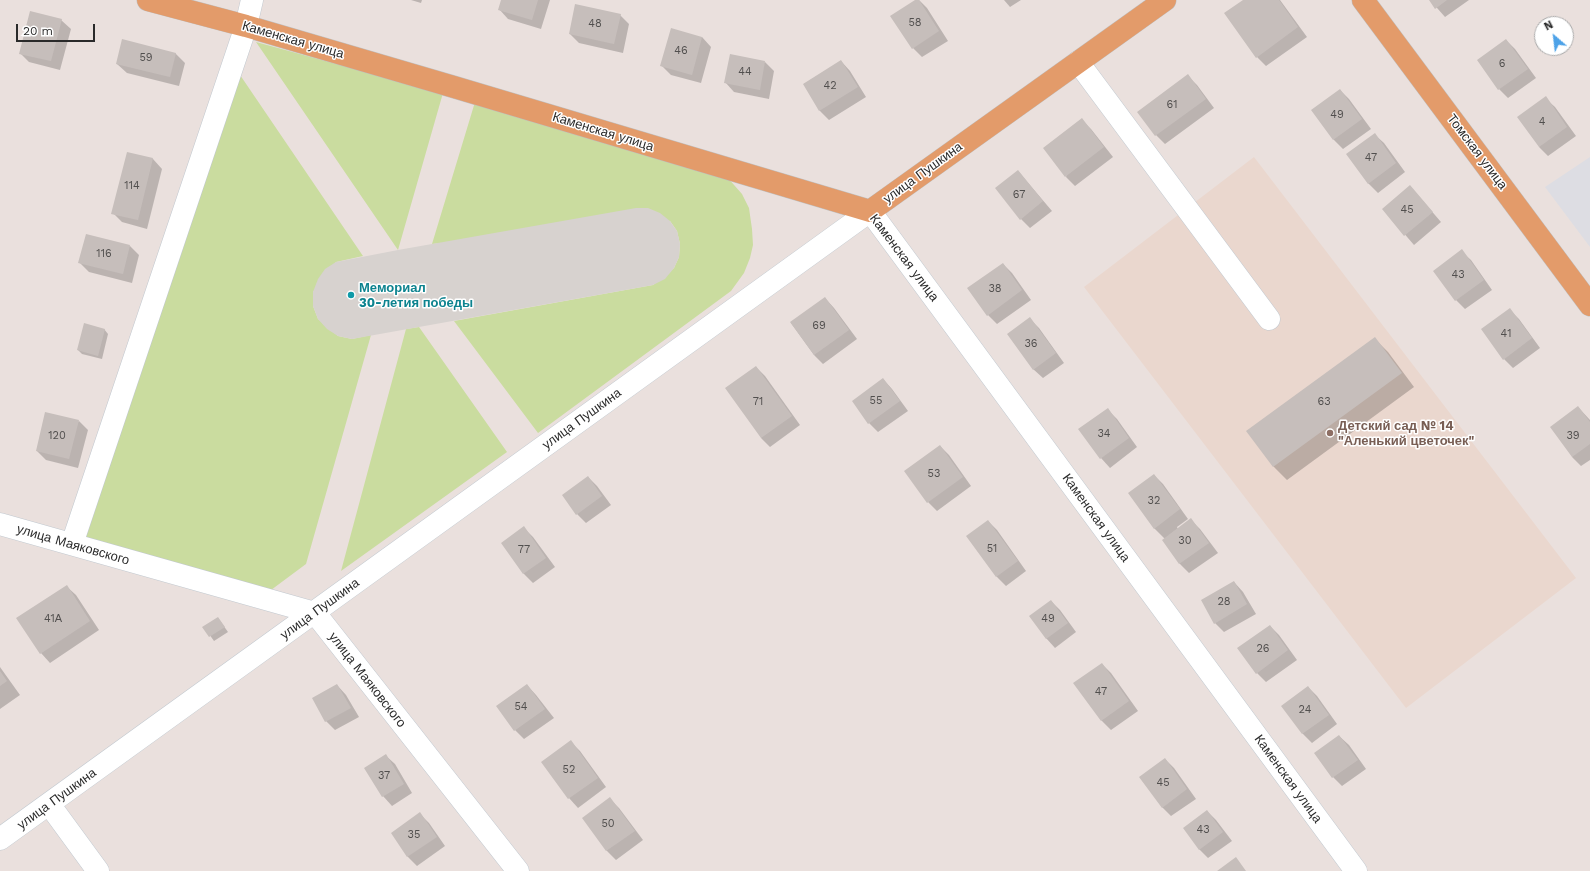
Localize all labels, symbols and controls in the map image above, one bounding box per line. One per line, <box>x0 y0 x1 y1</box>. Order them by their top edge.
scale bar <box>18 16 97 42</box>
house number: 58 <box>908 16 922 30</box>
north arrow <box>1534 16 1574 56</box>
house number: 48 <box>588 17 602 31</box>
street label: Каменская улица <box>240 18 346 62</box>
text: N <box>1542 18 1555 33</box>
text: 20 m <box>23 24 53 38</box>
house number: 46 <box>674 44 688 58</box>
house number: 59 <box>139 51 153 65</box>
house number: 6 <box>1499 57 1505 71</box>
house number: 44 <box>738 65 752 79</box>
house number: 42 <box>823 79 837 93</box>
house number: 61 <box>1167 98 1177 112</box>
house number: 49 <box>1330 108 1344 122</box>
street label: Каменская улица <box>550 109 656 155</box>
street label: Томская улица <box>1444 111 1510 193</box>
house number: 4 <box>1539 115 1545 129</box>
street label: улица Пушкина <box>880 139 966 207</box>
house number: 47 <box>1365 151 1377 165</box>
house number: 114 <box>124 179 140 193</box>
house number: 67 <box>1013 188 1025 202</box>
house number: 45 <box>1400 203 1414 217</box>
street label: Каменская улица <box>866 211 942 305</box>
house number: 116 <box>96 247 112 261</box>
house number: 43 <box>1451 268 1465 282</box>
place label: Мемориал 30-летия победы <box>359 280 473 311</box>
house number: 38 <box>988 282 1002 296</box>
marker: Мемориал 30-летия победы <box>346 290 356 300</box>
house number: 69 <box>812 319 826 333</box>
house number: 41 <box>1501 327 1511 341</box>
house number: 36 <box>1024 337 1038 351</box>
street label: улица Пушкина <box>539 385 625 453</box>
house number: 55 <box>870 394 882 408</box>
house number: 71 <box>753 395 763 409</box>
house number: 63 <box>1317 395 1331 409</box>
place label: Детский сад № 14 "Аленький цветочек" <box>1338 418 1474 449</box>
house number: 34 <box>1097 427 1111 441</box>
marker: Детский сад № 14 "Аленький цветочек" <box>1325 428 1335 438</box>
house number: 120 <box>48 429 66 443</box>
house number: 39 <box>1566 429 1580 443</box>
house number: 53 <box>928 467 940 481</box>
street label: Каменская улица <box>1059 471 1133 565</box>
house number: 32 <box>1148 494 1160 508</box>
street label: улица Маяковского <box>15 521 131 569</box>
house number: 30 <box>1178 534 1192 548</box>
house number: 51 <box>987 542 997 556</box>
house number: 77 <box>518 543 530 557</box>
street label: улица Пушкина <box>277 575 363 643</box>
house number: 28 <box>1217 595 1231 609</box>
house number: 41А <box>44 612 62 626</box>
house number: 49 <box>1041 612 1055 626</box>
street label: улица Маяковского <box>325 629 409 731</box>
house number: 26 <box>1256 642 1270 656</box>
house number: 47 <box>1095 685 1107 699</box>
house number: 54 <box>514 700 528 714</box>
house number: 24 <box>1299 703 1311 717</box>
street label: Каменская улица <box>1251 732 1325 826</box>
house number: 52 <box>563 763 575 777</box>
street label: улица Пушкина <box>14 765 100 833</box>
house number: 37 <box>378 769 390 783</box>
house number: 45 <box>1156 776 1170 790</box>
house number: 50 <box>601 817 615 831</box>
house number: 43 <box>1196 823 1210 837</box>
house number: 35 <box>408 828 420 842</box>

